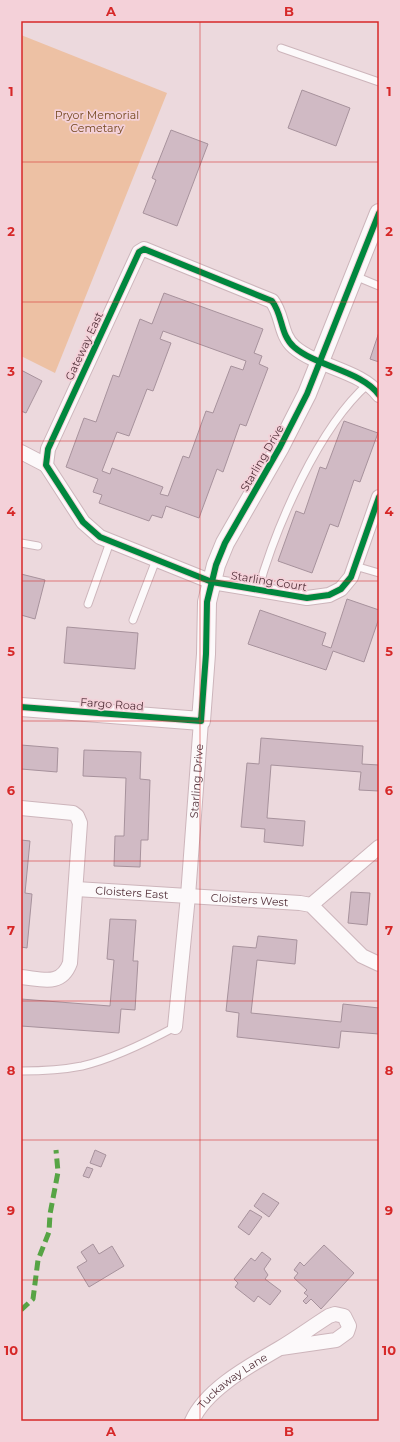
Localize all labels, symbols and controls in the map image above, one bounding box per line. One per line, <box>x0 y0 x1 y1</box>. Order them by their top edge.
text: A <box>105 3 117 19</box>
text: B <box>284 3 294 19</box>
text: 1 <box>8 83 14 99</box>
text: 1 <box>386 83 392 99</box>
park label: Pryor Memorial Cemetary <box>55 108 139 135</box>
text: 2 <box>7 223 15 239</box>
text: 2 <box>385 223 393 239</box>
street label: Gateway East <box>62 309 106 382</box>
text: 3 <box>6 363 15 379</box>
text: 3 <box>384 363 393 379</box>
street label: Starling Drive <box>237 422 287 494</box>
text: 4 <box>7 503 16 519</box>
text: 4 <box>385 503 394 519</box>
street label: Starling Court <box>230 568 308 594</box>
text: 5 <box>7 643 15 659</box>
text: 5 <box>385 643 393 659</box>
street label: Fargo Road <box>80 695 144 713</box>
street label: Starling Drive <box>187 743 206 819</box>
text: 6 <box>7 782 16 798</box>
text: 6 <box>385 782 394 798</box>
street label: Cloisters East <box>95 883 169 902</box>
street label: Cloisters West <box>210 890 289 909</box>
text: 7 <box>7 922 15 938</box>
text: 7 <box>385 922 393 938</box>
text: 8 <box>7 1062 16 1078</box>
text: 8 <box>385 1062 394 1078</box>
text: 9 <box>7 1202 15 1218</box>
text: 9 <box>385 1202 393 1218</box>
text: 10 <box>4 1342 18 1358</box>
text: 10 <box>382 1342 396 1358</box>
street label: Tuckaway Lane <box>195 1350 270 1412</box>
text: A <box>105 1423 117 1439</box>
text: B <box>284 1423 294 1439</box>

